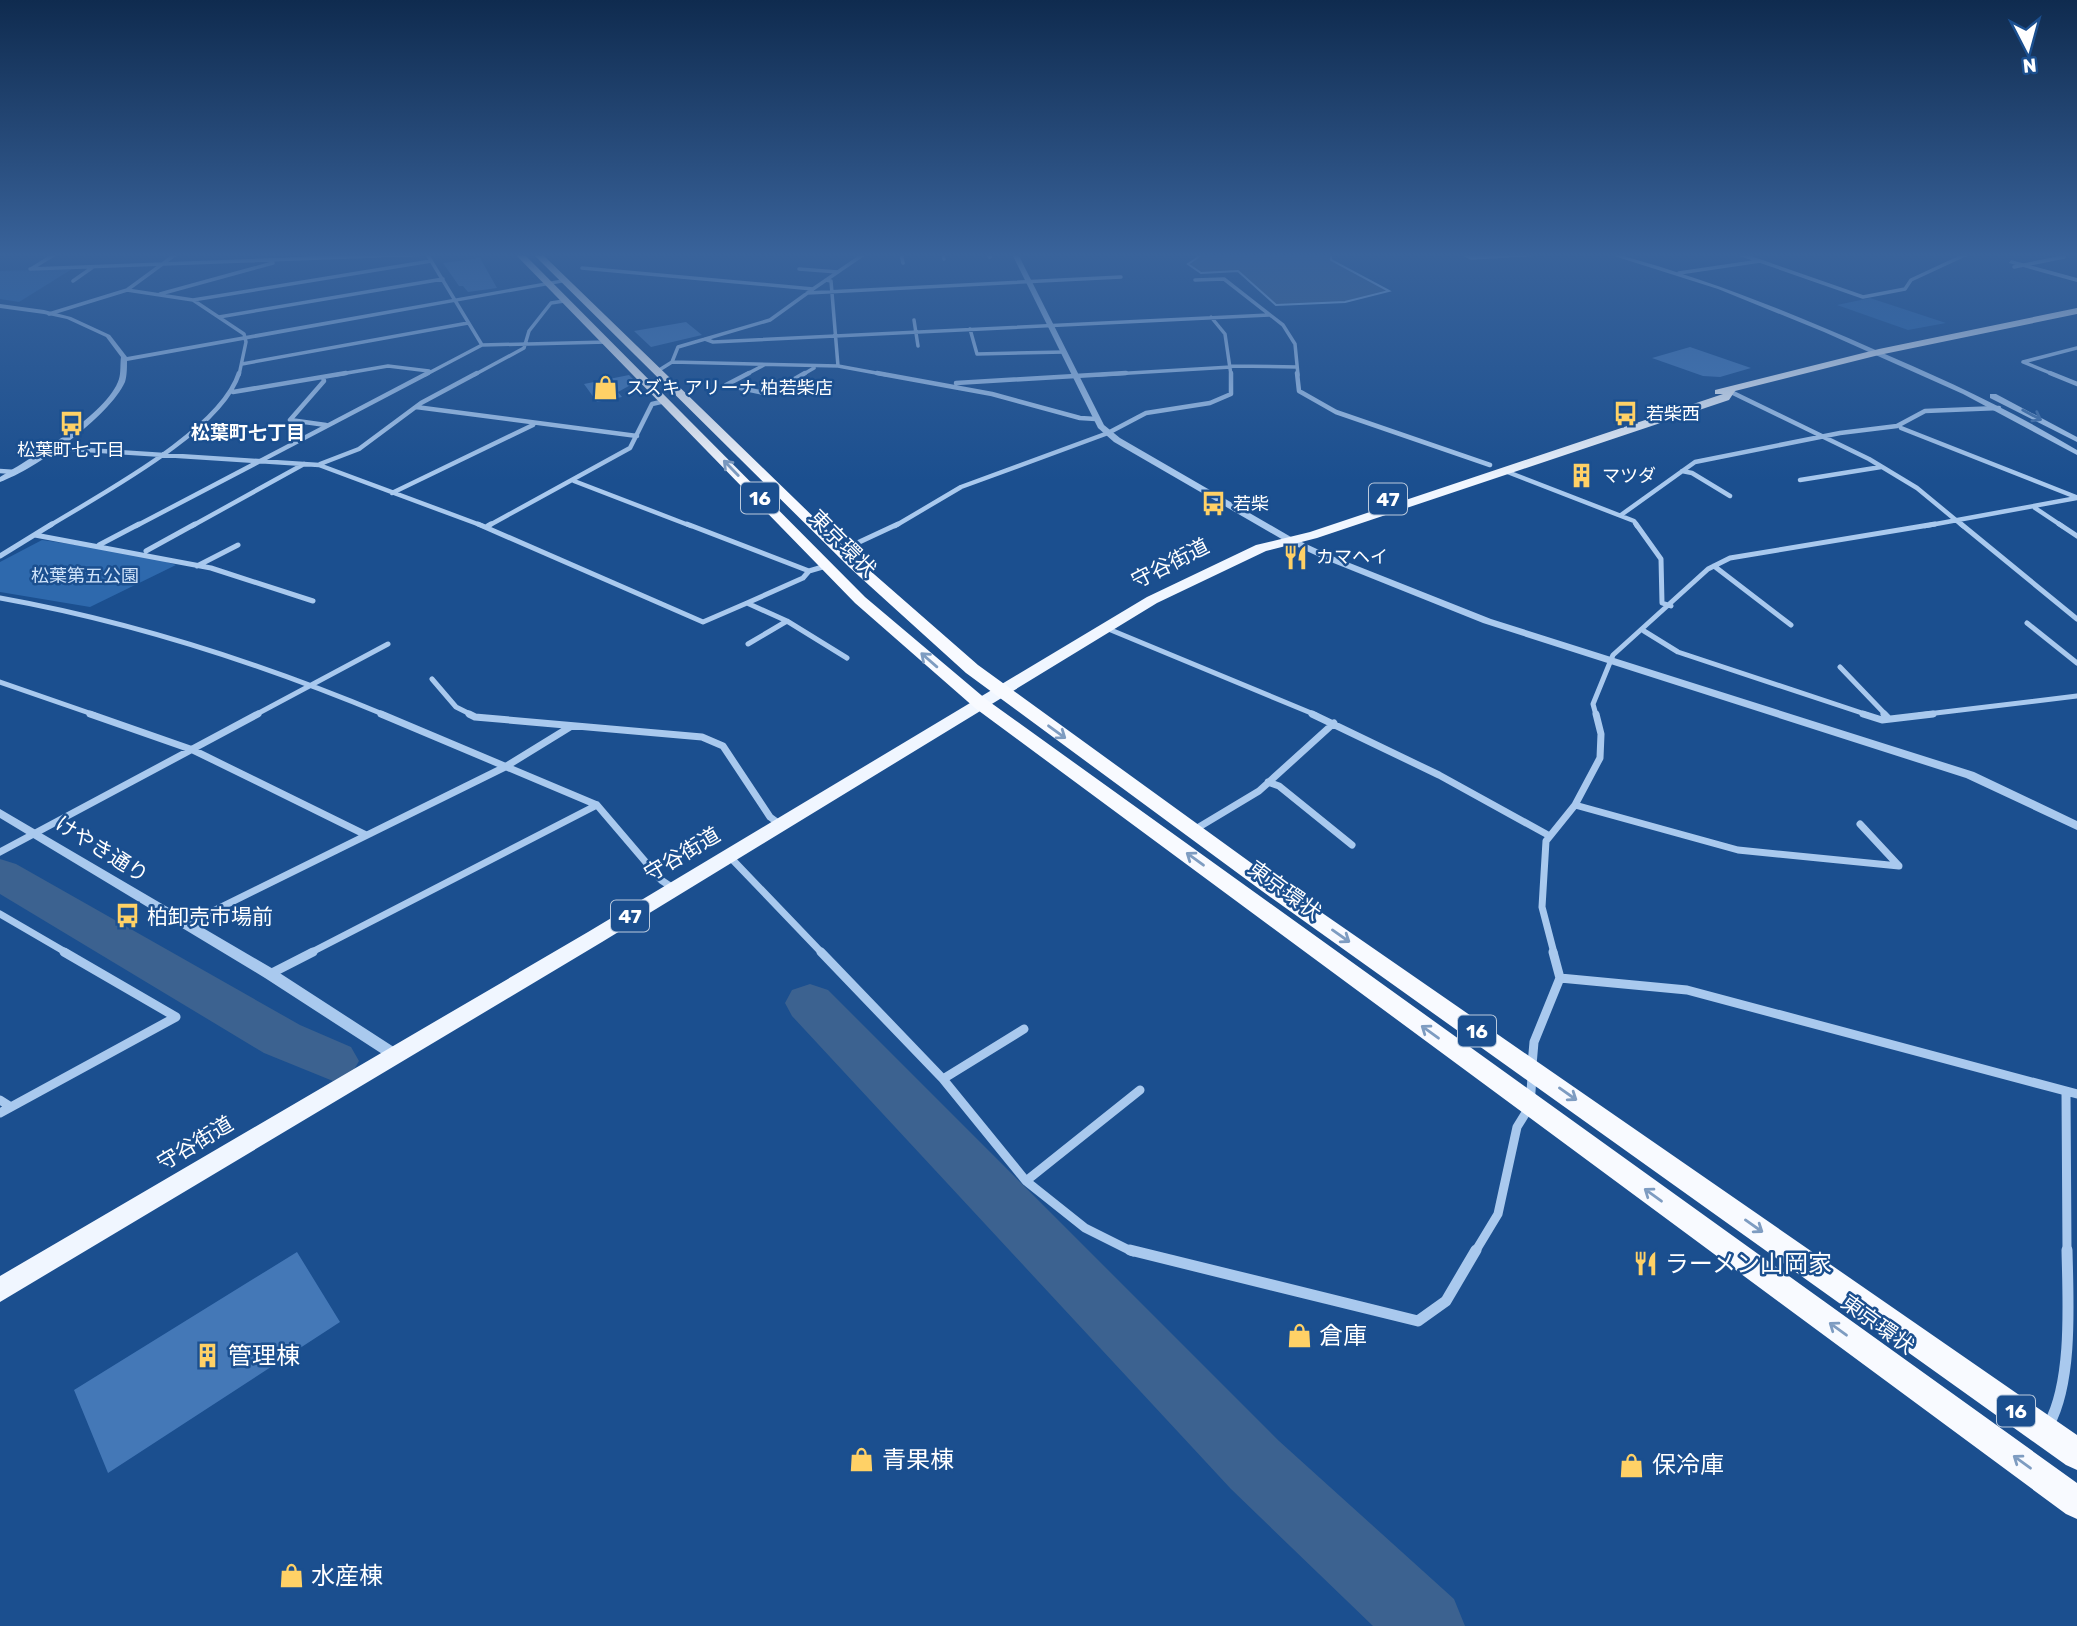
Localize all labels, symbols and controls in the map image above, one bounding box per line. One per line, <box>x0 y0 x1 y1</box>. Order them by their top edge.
north arrow <box>1993 14 2063 84</box>
text: N <box>2022 53 2038 78</box>
shop icon: スズキ アリーナ 柏若柴店 <box>592 374 620 402</box>
place label: スズキ アリーナ 柏若柴店 <box>626 377 833 399</box>
bus stop icon: 若柴西 <box>1612 400 1640 428</box>
place label: 若柴西 <box>1646 403 1700 425</box>
bus stop icon: 松葉町七丁目 <box>57 409 85 437</box>
one-way arrow <box>2021 409 2042 422</box>
district label: 松葉町七丁目 <box>191 421 305 444</box>
place label: 松葉町七丁目 <box>17 439 125 461</box>
one-way arrow <box>722 460 739 477</box>
building icon: マツダ <box>1568 462 1596 490</box>
place label: マツダ <box>1602 465 1656 487</box>
road number: 16 <box>741 482 779 513</box>
road number: 47 <box>1369 484 1407 514</box>
bus stop icon: 若柴 <box>1199 490 1227 518</box>
place label: 若柴 <box>1233 493 1269 515</box>
street label: 東京環状 <box>804 504 882 582</box>
street label: 守谷街道 <box>1127 533 1213 593</box>
restaurant icon: カマヘイ <box>1282 543 1310 571</box>
place label: カマヘイ <box>1316 546 1388 568</box>
park label: 松葉第五公園 <box>31 565 139 587</box>
one-way arrow <box>921 652 939 668</box>
one-way arrow <box>1047 725 1066 739</box>
street label: けやき通り <box>51 811 153 887</box>
street label: 守谷街道 <box>640 822 724 886</box>
one-way arrow <box>1186 852 1205 867</box>
street label: 東京環状 <box>1244 855 1326 925</box>
road number: 47 <box>611 900 649 932</box>
bus stop icon: 柏卸売市場前 <box>113 902 141 930</box>
place label: 柏卸売市場前 <box>147 904 273 929</box>
one-way arrow <box>1331 929 1350 943</box>
road number: 16 <box>1458 1015 1496 1046</box>
one-way arrow <box>1421 1025 1440 1039</box>
one-way arrow <box>1558 1087 1577 1101</box>
street label: 守谷街道 <box>153 1111 237 1175</box>
one-way arrow <box>1645 1188 1663 1203</box>
one-way arrow <box>1744 1219 1763 1233</box>
restaurant icon: ラーメン山岡家 <box>1631 1250 1659 1278</box>
place label: ラーメン山岡家 <box>1665 1250 1832 1278</box>
street label: 東京環状 <box>1837 1289 1919 1359</box>
shop icon: 倉庫 <box>1285 1322 1313 1350</box>
place label: 倉庫 <box>1319 1322 1367 1350</box>
one-way arrow <box>1829 1322 1848 1336</box>
building icon: 管理棟 <box>194 1342 222 1370</box>
place label: 管理棟 <box>228 1342 300 1370</box>
road number: 16 <box>1997 1396 2035 1427</box>
shop icon: 青果棟 <box>848 1446 876 1474</box>
place label: 青果棟 <box>882 1446 954 1474</box>
shop icon: 保冷庫 <box>1618 1451 1646 1479</box>
place label: 保冷庫 <box>1652 1451 1724 1479</box>
one-way arrow <box>2013 1455 2032 1470</box>
shop icon: 水産棟 <box>277 1562 305 1590</box>
place label: 水産棟 <box>311 1562 383 1590</box>

